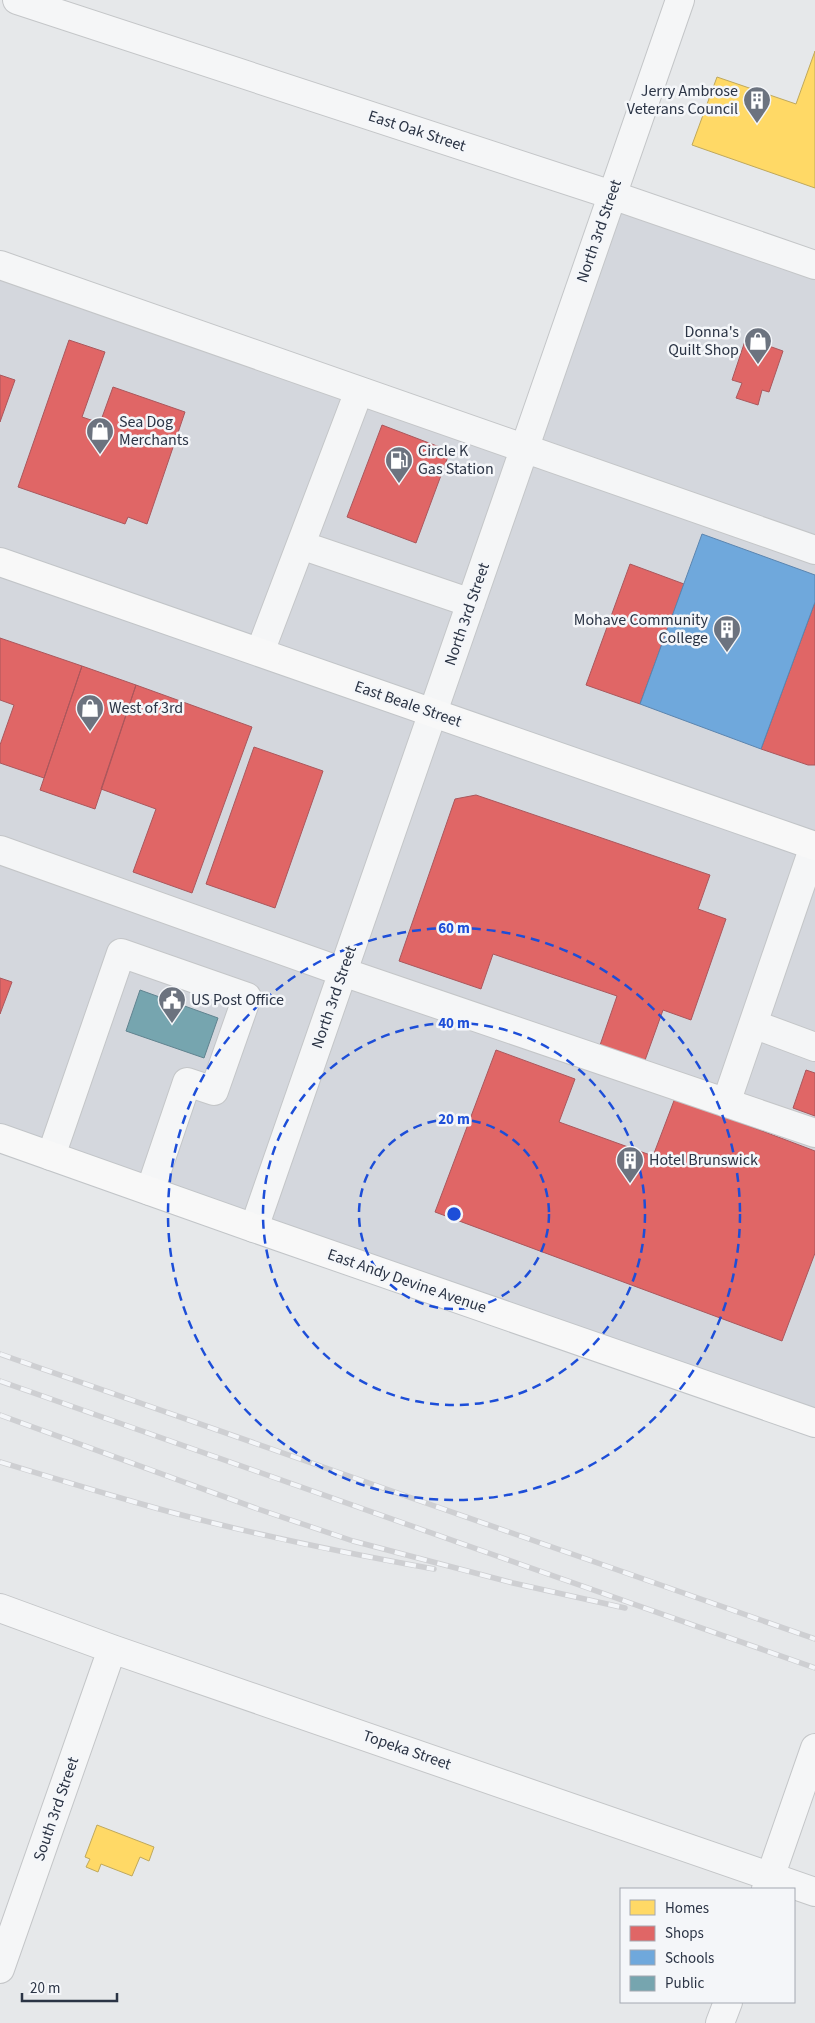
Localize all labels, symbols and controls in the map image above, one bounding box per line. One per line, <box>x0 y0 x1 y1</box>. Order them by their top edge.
place label: Jerry Ambrose Veterans Council <box>627 80 738 120</box>
building icon: Jerry Ambrose Veterans Council <box>742 85 772 124</box>
street label: East Oak Street <box>365 105 469 157</box>
street label: North 3rd Street <box>571 176 627 285</box>
place label: Donna's Quilt Shop <box>668 321 739 361</box>
shop icon: Donna's Quilt Shop <box>743 326 773 365</box>
place label: Sea Dog Merchants <box>119 411 189 451</box>
shop icon: Sea Dog Merchants <box>85 416 115 455</box>
place label: Circle K Gas Station <box>418 440 494 480</box>
fuel station icon: Circle K Gas Station <box>384 445 414 484</box>
street label: North 3rd Street <box>439 559 495 668</box>
place label: Mohave Community College <box>574 609 709 649</box>
building icon: Mohave Community College <box>712 614 742 653</box>
street label: East Beale Street <box>351 675 465 733</box>
shop icon: West of 3rd <box>75 693 105 732</box>
place label: West of 3rd <box>109 697 183 719</box>
text: 60 m <box>438 918 470 939</box>
street label: North 3rd Street <box>306 942 362 1051</box>
public building icon: US Post Office <box>157 985 187 1024</box>
place label: US Post Office <box>191 989 284 1011</box>
text: 40 m <box>438 1013 470 1034</box>
text: 20 m <box>438 1109 470 1130</box>
building icon: Hotel Brunswick <box>615 1145 645 1184</box>
place label: Hotel Brunswick <box>649 1149 758 1171</box>
centre of rings <box>445 1205 463 1223</box>
street label: East Andy Devine Avenue <box>324 1243 490 1319</box>
street label: Topeka Street <box>360 1725 455 1776</box>
street label: South 3rd Street <box>28 1753 84 1864</box>
legend <box>620 1888 795 2003</box>
text: Homes <box>665 1898 709 1919</box>
text: Shops <box>665 1923 704 1944</box>
text: Schools <box>665 1948 714 1969</box>
scale bar <box>22 1970 118 2002</box>
text: Public <box>665 1973 704 1994</box>
text: 20 m <box>30 1978 60 1999</box>

